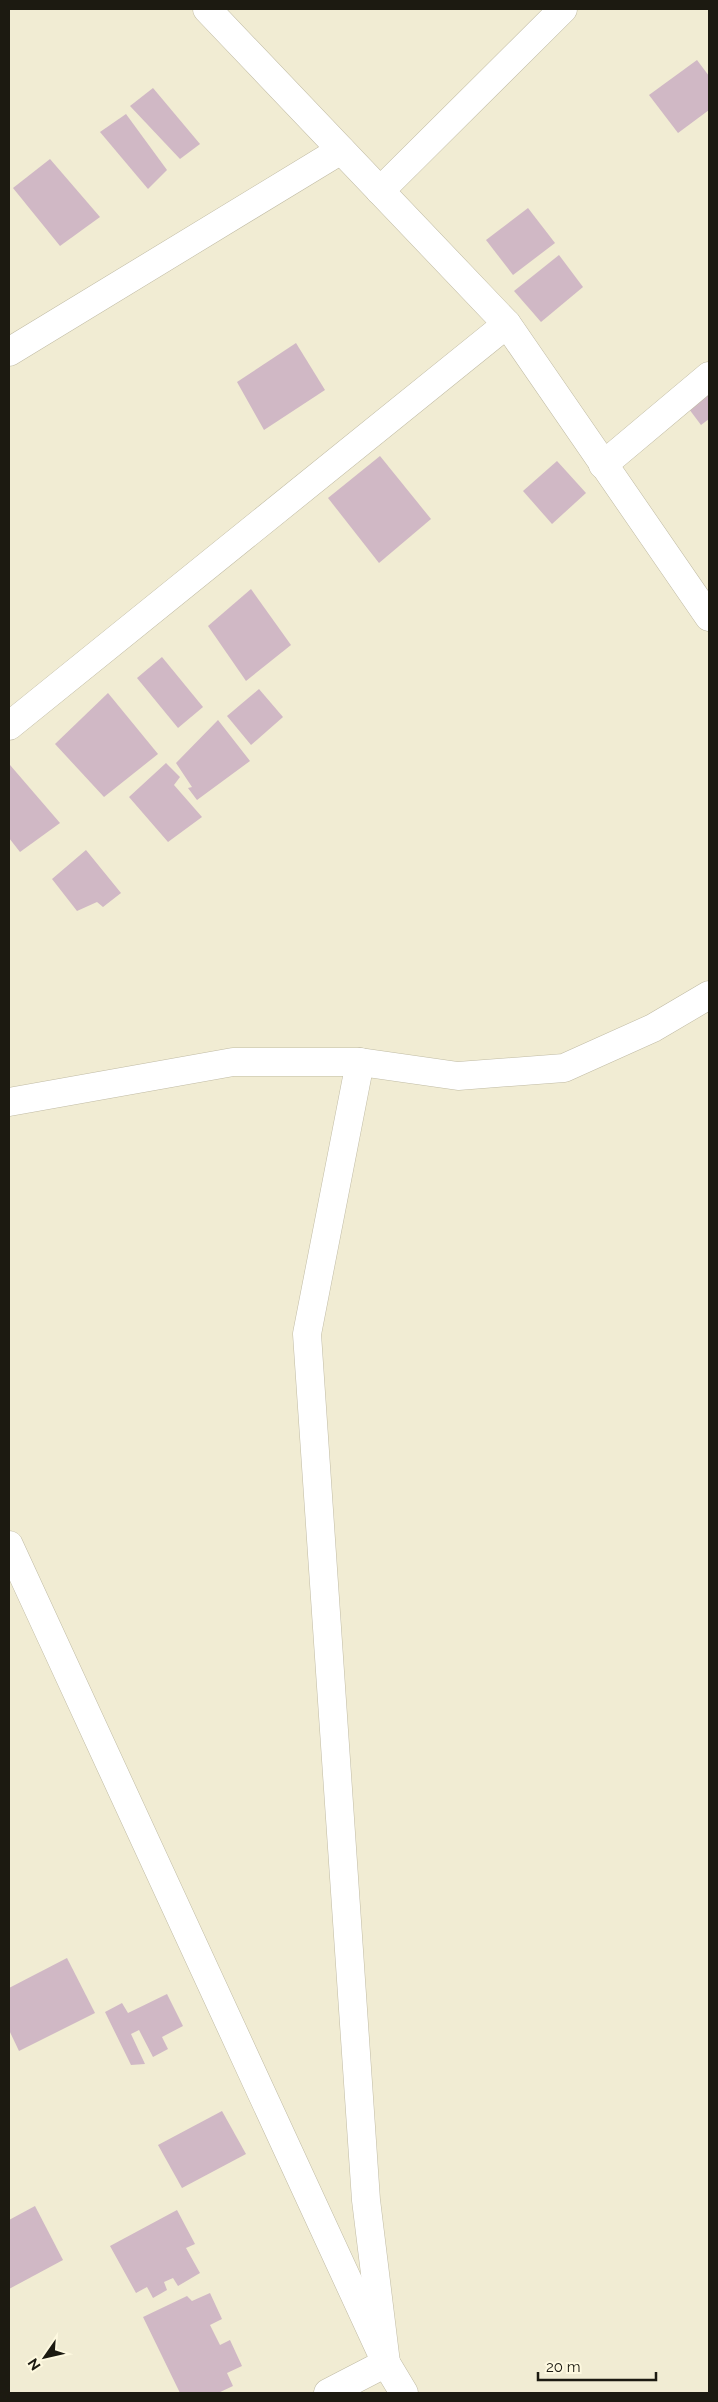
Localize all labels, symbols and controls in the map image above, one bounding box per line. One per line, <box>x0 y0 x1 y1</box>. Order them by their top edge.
north arrow <box>20 2332 70 2382</box>
scale bar <box>538 2350 656 2382</box>
text: N <box>25 2355 44 2373</box>
text: 20 m <box>546 2358 581 2376</box>

